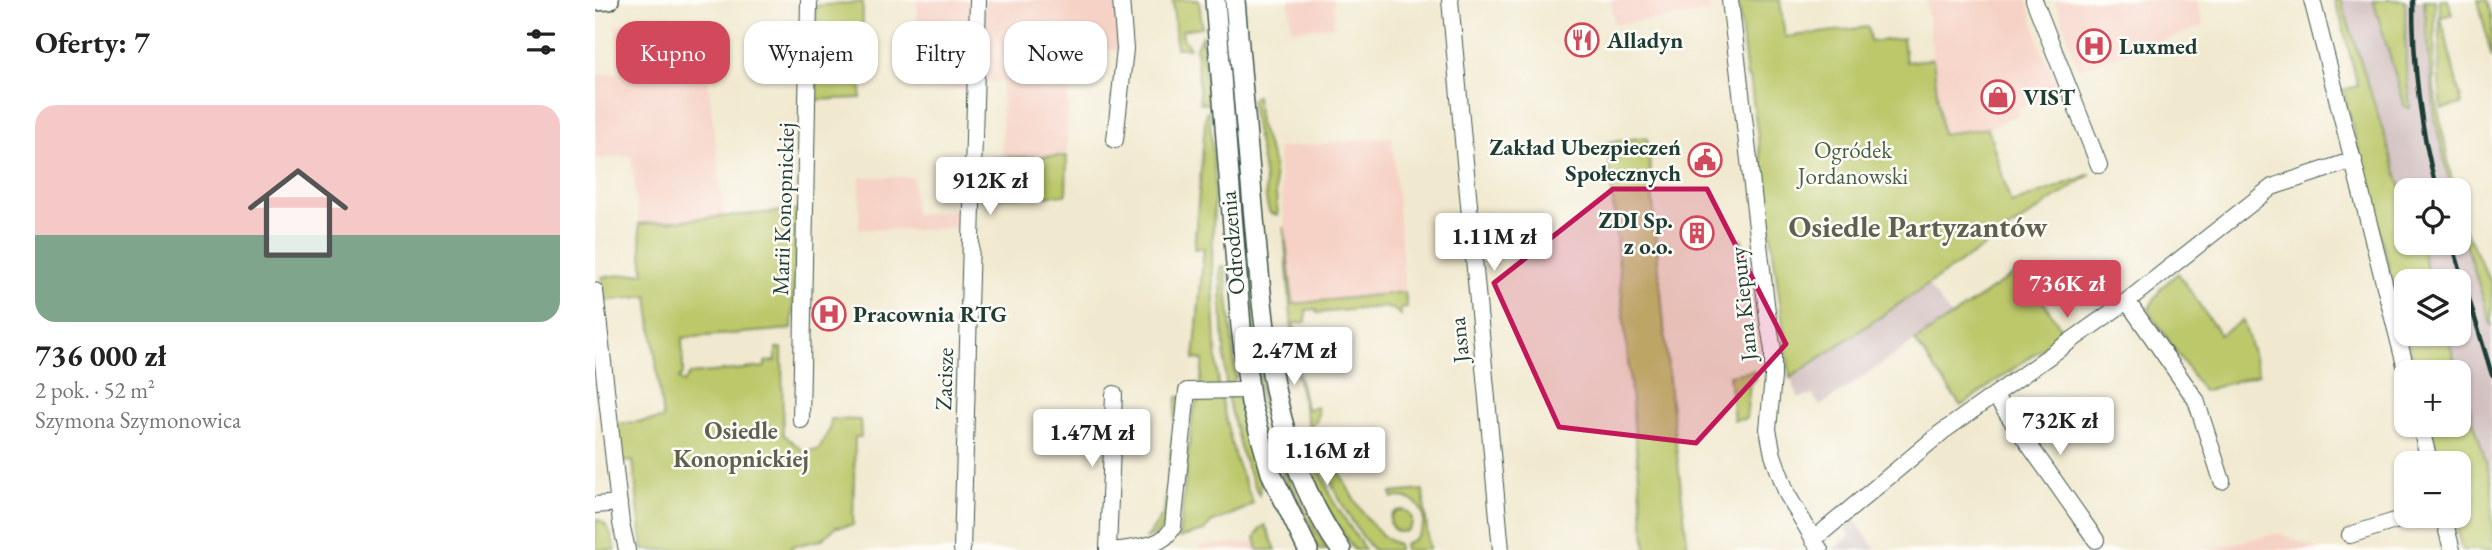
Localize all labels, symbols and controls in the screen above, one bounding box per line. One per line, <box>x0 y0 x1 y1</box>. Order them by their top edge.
chip: Kupno <box>616 21 730 84</box>
chip: Wynajem <box>744 21 878 84</box>
chip: Filtry <box>892 21 990 84</box>
chip: Nowe <box>1004 21 1107 84</box>
restaurant icon: Alladyn <box>1563 21 1601 59</box>
text: Oferty: 7 <box>35 23 150 62</box>
icon: filters <box>522 23 560 61</box>
place label: Alladyn <box>1606 25 1683 55</box>
hospital icon: Luxmed <box>2075 27 2113 65</box>
place label: Luxmed <box>2119 31 2198 61</box>
shop icon: VIST <box>1979 78 2017 116</box>
place label: VIST <box>2023 82 2076 112</box>
street label: Marii Konopnickiej <box>765 122 801 296</box>
place label: Zakład Ubezpieczeń Społecznych <box>1489 132 1681 188</box>
park label: Ogródek Jordanowski <box>1796 135 1909 191</box>
public building icon: Zakład Ubezpieczeń Społecznych <box>1686 141 1724 179</box>
icon: home <box>235 150 361 276</box>
pin: 912K zł <box>925 158 1055 217</box>
text: 912K zł <box>952 165 1028 195</box>
map controls <box>2394 178 2471 528</box>
button: locate <box>2394 178 2471 255</box>
street label: Odrodzenia <box>1212 189 1251 296</box>
place label: ZDI Sp. z o.o. <box>1598 205 1673 261</box>
district label: Osiedle Partyzantów <box>1788 207 2048 246</box>
pin: 1.11M zł <box>1422 214 1566 273</box>
building icon: ZDI Sp. z o.o. <box>1678 214 1716 252</box>
text: 1.11M zł <box>1451 221 1537 251</box>
street label: Jana Kiepury <box>1722 244 1764 365</box>
pin: 736K zł <box>2002 260 2132 320</box>
text: 736K zł <box>2029 268 2105 298</box>
button: layers <box>2394 269 2471 346</box>
hospital icon: Pracownia RTG <box>810 295 848 333</box>
place label: Pracownia RTG <box>853 299 1007 329</box>
street label: Jasna <box>1442 315 1477 366</box>
pin: 2.47M zł <box>1222 328 1366 387</box>
text: 2.47M zł <box>1251 335 1337 365</box>
text: 736 000 zł <box>35 336 166 375</box>
street label: Zacisze <box>928 347 960 411</box>
button: + <box>2394 360 2471 437</box>
text: 2 pok. · 52 m² <box>35 375 155 405</box>
pin: 732K zł <box>1995 398 2125 457</box>
text: Szymona Szymonowica <box>35 405 241 435</box>
text: 732K zł <box>2022 405 2098 435</box>
pin: 1.47M zł <box>1020 410 1164 469</box>
district label: Osiedle Konopnickiej <box>673 415 809 475</box>
text: 1.47M zł <box>1049 417 1135 447</box>
pin: 1.16M zł <box>1255 428 1399 487</box>
text: 1.16M zł <box>1284 435 1370 465</box>
button: − <box>2394 451 2471 528</box>

